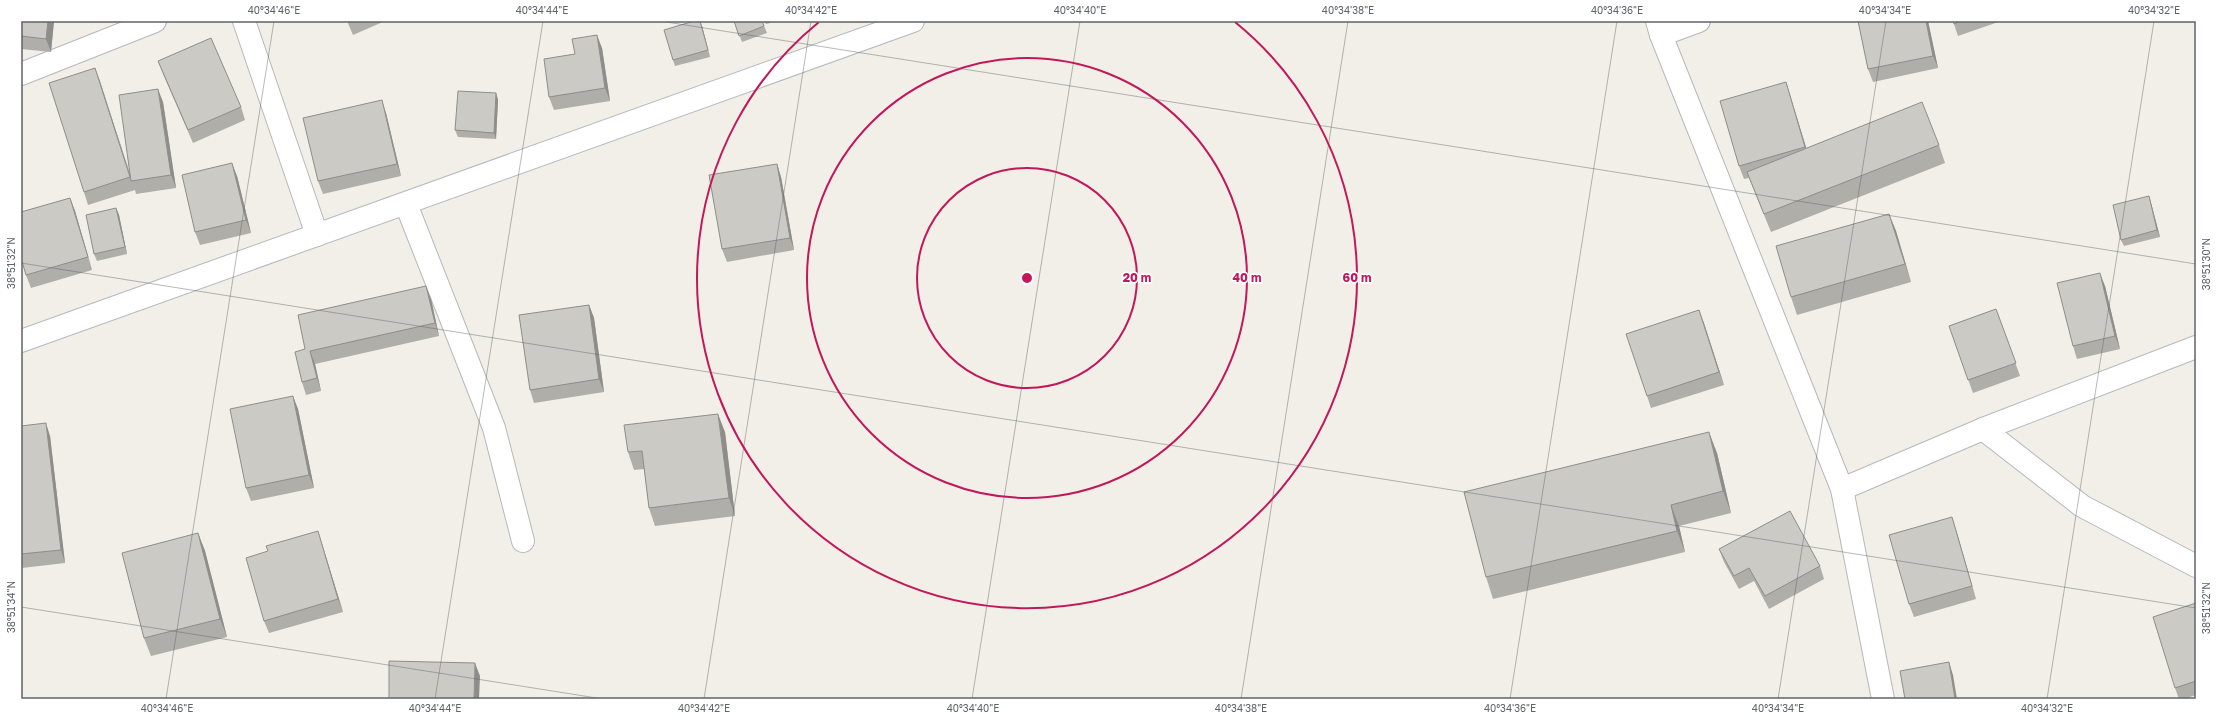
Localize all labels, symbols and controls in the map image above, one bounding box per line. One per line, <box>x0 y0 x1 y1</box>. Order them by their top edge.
text: 40°34'46"E <box>248 4 300 16</box>
text: 40°34'44"E <box>516 4 568 16</box>
text: 40°34'42"E <box>785 4 837 16</box>
text: 40°34'40"E <box>1054 4 1106 16</box>
text: 40°34'38"E <box>1322 4 1374 16</box>
text: 40°34'36"E <box>1591 4 1643 16</box>
text: 40°34'34"E <box>1859 4 1911 16</box>
text: 40°34'32"E <box>2128 4 2180 16</box>
text: 38°51'32"N <box>5 237 17 289</box>
text: 38°51'30"N <box>2200 238 2212 290</box>
text: 20 m <box>1123 270 1151 285</box>
text: 40 m <box>1233 270 1261 285</box>
text: 60 m <box>1343 270 1371 285</box>
centre of rings <box>1020 271 1034 285</box>
text: 38°51'34"N <box>5 581 17 633</box>
text: 38°51'32"N <box>2200 582 2212 634</box>
text: 40°34'46"E <box>141 702 193 714</box>
text: 40°34'44"E <box>409 702 461 714</box>
text: 40°34'42"E <box>678 702 730 714</box>
text: 40°34'40"E <box>947 702 999 714</box>
text: 40°34'38"E <box>1215 702 1267 714</box>
text: 40°34'36"E <box>1484 702 1536 714</box>
text: 40°34'34"E <box>1752 702 1804 714</box>
text: 40°34'32"E <box>2021 702 2073 714</box>

